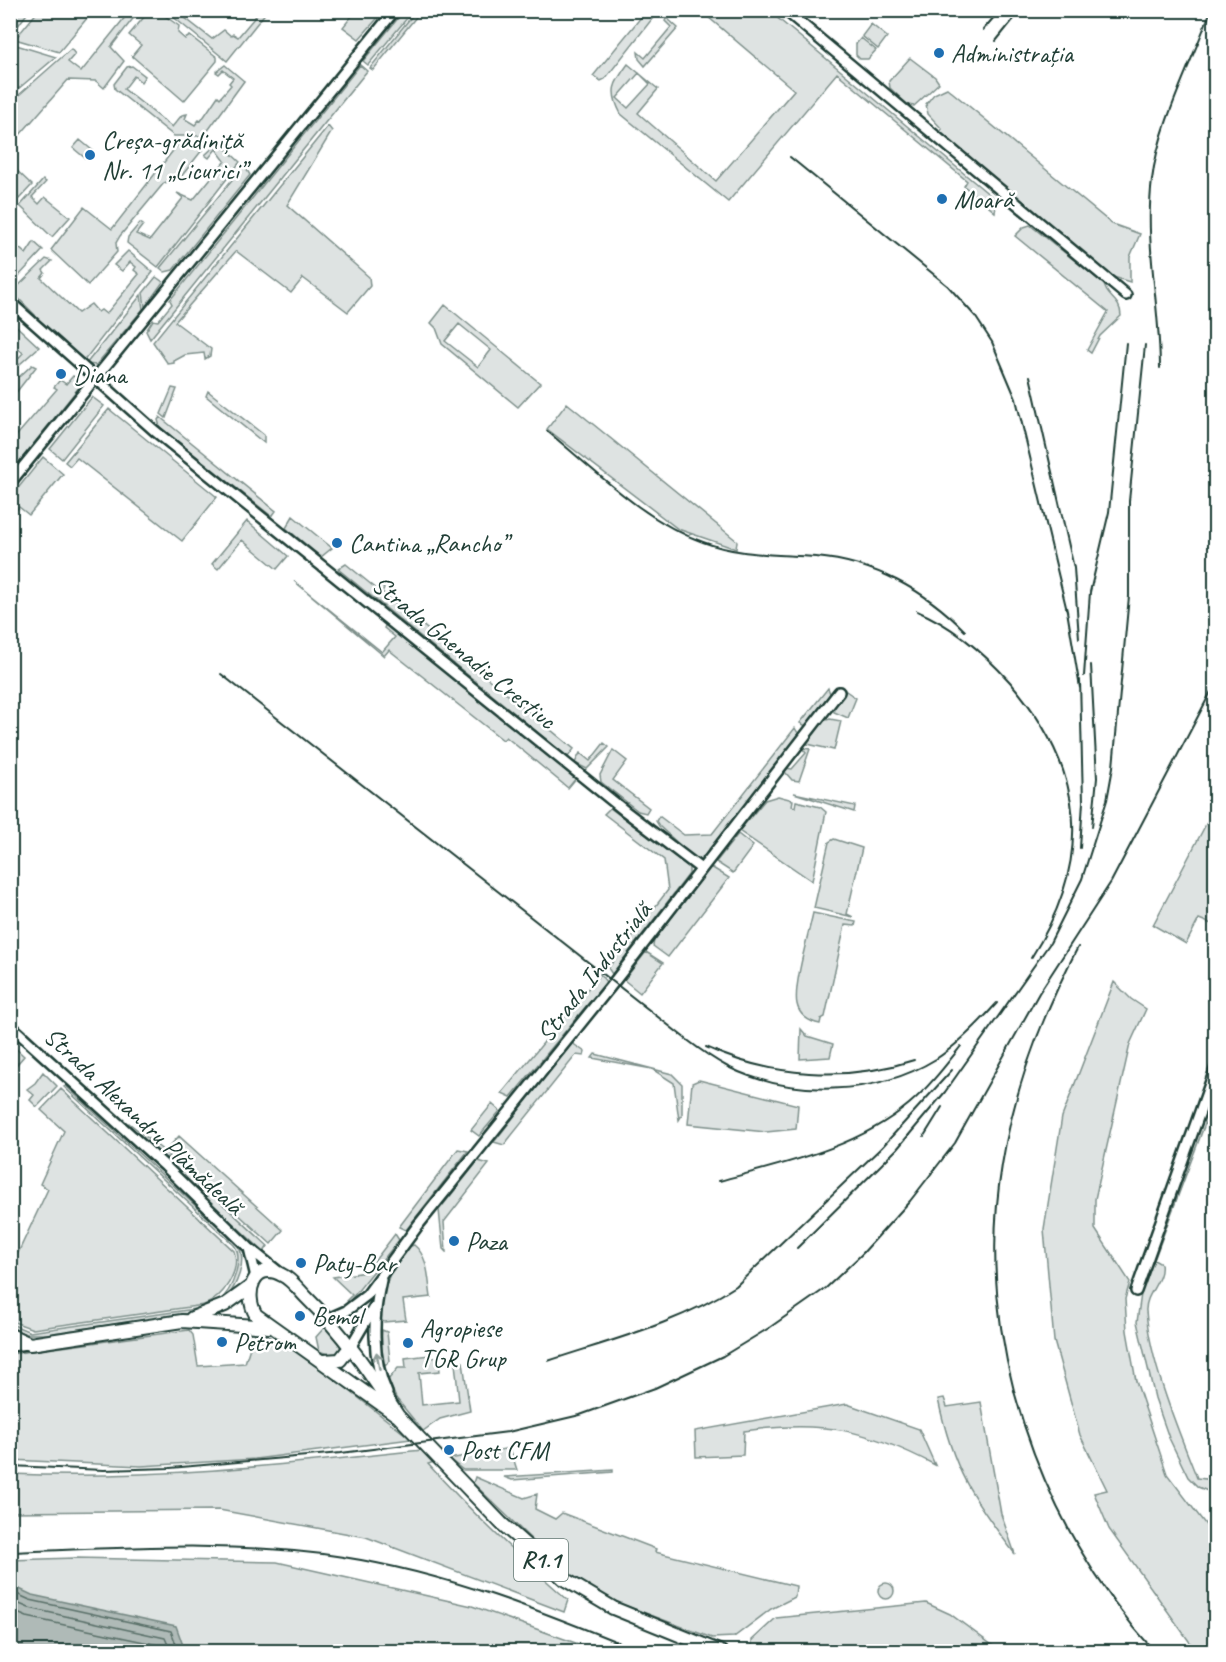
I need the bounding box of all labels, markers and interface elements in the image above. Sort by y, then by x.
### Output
place label: Administrația [951,37,1075,70]
marker: Administrația [932,46,946,60]
place label: Creșa-grădiniță Nr. 11 „Licurici” [102,124,252,187]
marker: Creșa-grădiniță Nr. 11 „Licurici” [83,148,97,162]
place label: Moară [954,183,1016,216]
marker: Moară [935,192,949,206]
place label: Diana [73,358,128,391]
marker: Diana [54,367,68,381]
place label: Cantina „Rancho” [349,527,513,560]
marker: Cantina „Rancho” [330,536,344,550]
street label: Strada Ghenadie Crestiuc [365,568,564,737]
street label: Strada Industrială [529,893,661,1049]
street label: Strada Alexandru Plămădeală [37,1020,253,1224]
place label: Paza [466,1225,509,1258]
marker: Paza [447,1234,461,1248]
place label: Paty-Bar [313,1247,398,1280]
marker: Paty-Bar [294,1256,308,1270]
place label: Bemol [312,1300,367,1333]
marker: Bemol [293,1309,307,1323]
place label: Agropiese TGR Grup [420,1312,508,1375]
place label: Petrom [234,1326,297,1359]
marker: Petrom [215,1335,229,1349]
marker: Agropiese TGR Grup [401,1336,415,1350]
one-way arrow [372,1352,383,1372]
place label: Post CFM [461,1434,551,1467]
marker: Post CFM [442,1443,456,1457]
road number: R1.1 [514,1539,568,1581]

